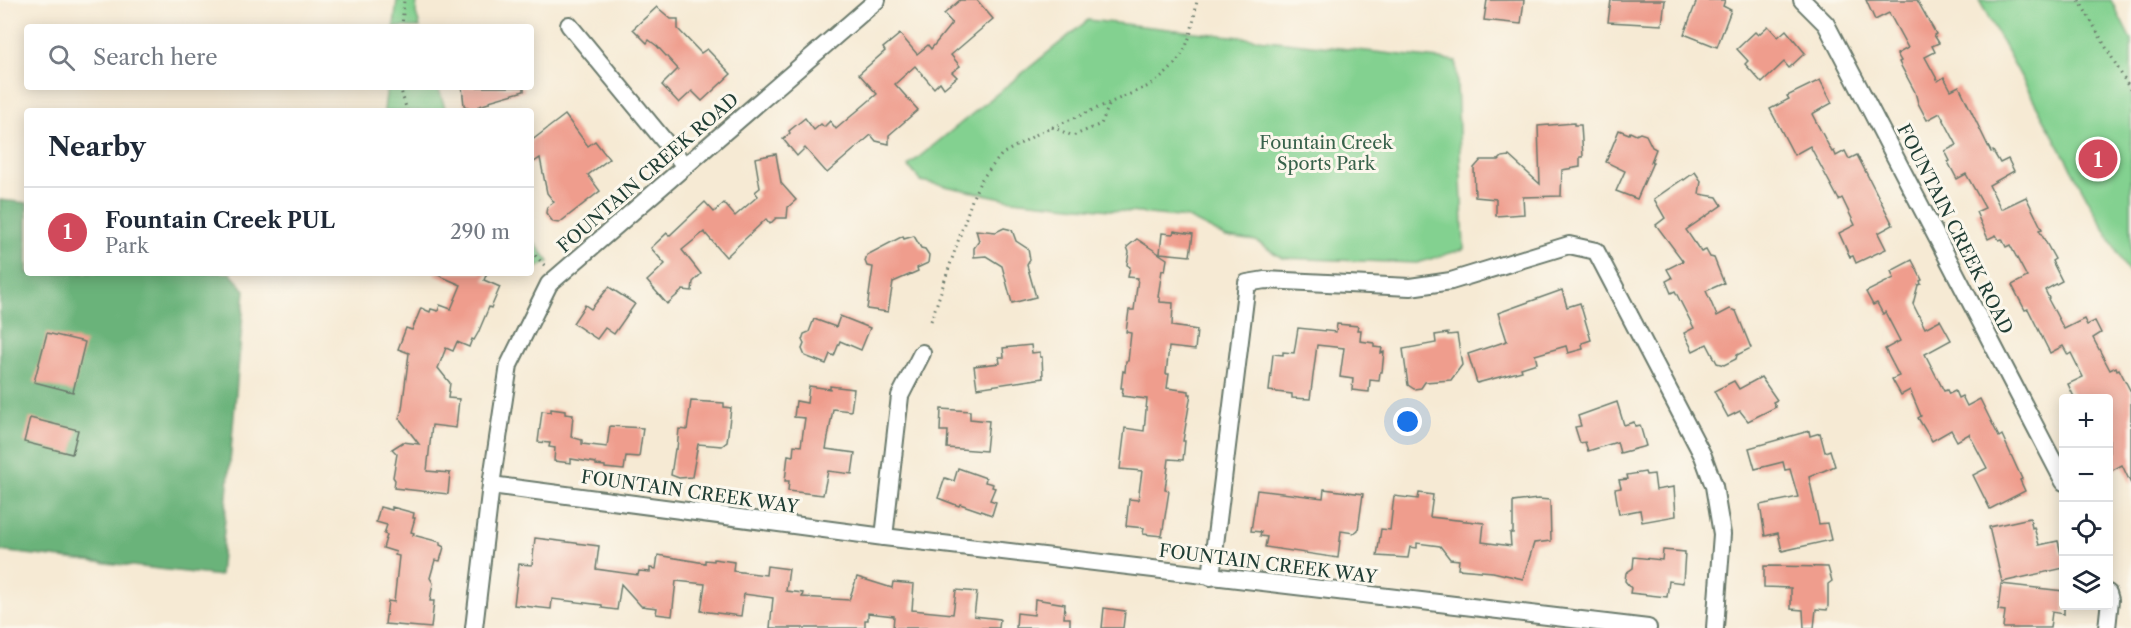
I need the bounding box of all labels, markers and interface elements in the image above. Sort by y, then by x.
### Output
search box [24,24,534,90]
icon: search [45,41,78,74]
text: Search here [93,44,218,71]
street label: FOUNTAIN CREEK ROAD [553,88,743,258]
street label: FOUNTAIN CREEK ROAD [1892,120,2018,338]
text: Nearby [48,131,146,163]
park label: Fountain Creek Sports Park [1259,132,1394,175]
pin: 1 [2078,136,2118,182]
text: Fountain Creek PUL [105,207,335,234]
text: 1 [63,220,72,244]
text: 290 m [450,220,510,244]
text: Park [105,234,148,258]
map controls [2059,394,2113,610]
button: + [2059,394,2113,448]
your location [1393,407,1422,436]
button: − [2059,448,2113,502]
street label: FOUNTAIN CREEK WAY [580,466,802,518]
button: locate [2059,502,2113,556]
street label: FOUNTAIN CREEK WAY [1158,540,1380,588]
button: layers [2059,556,2113,610]

